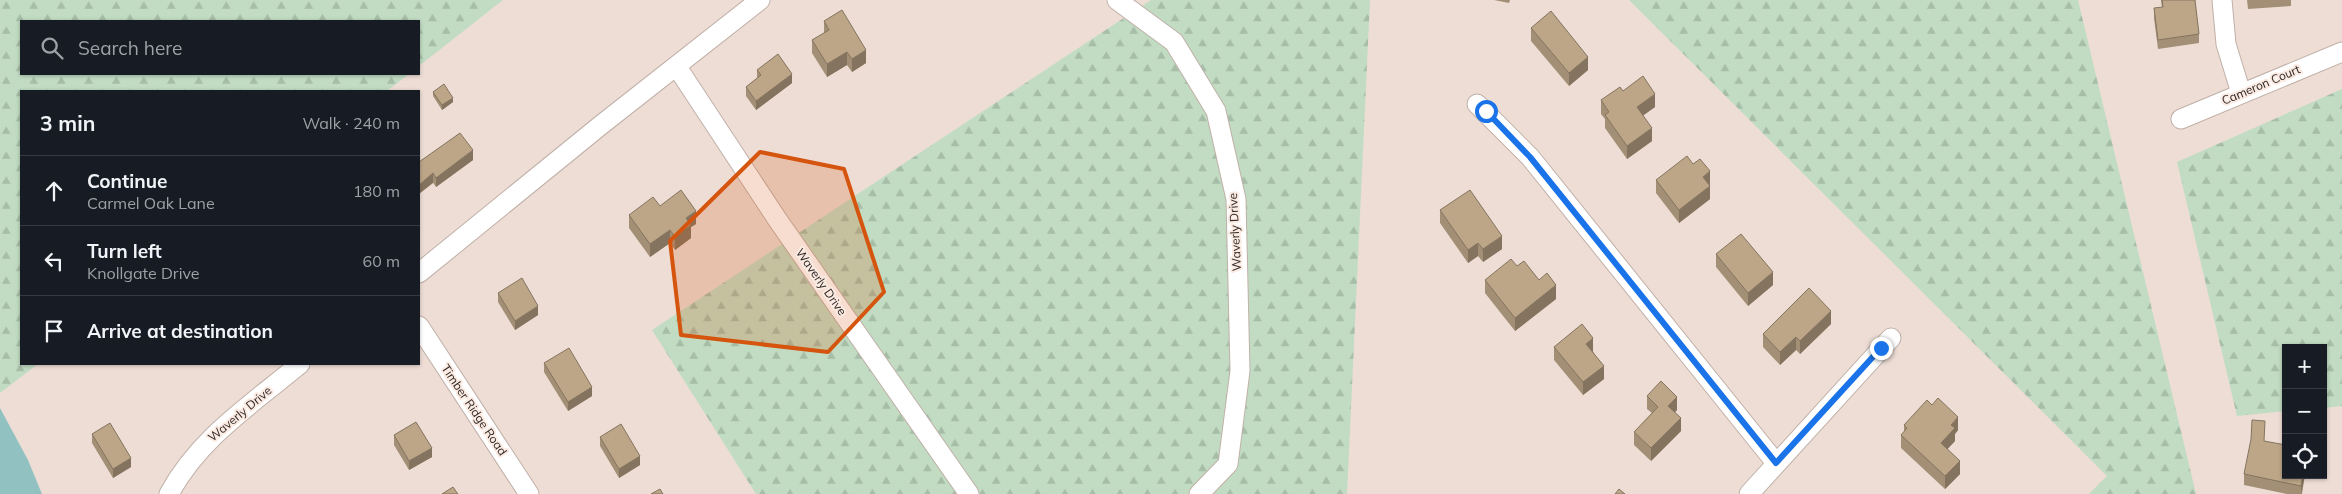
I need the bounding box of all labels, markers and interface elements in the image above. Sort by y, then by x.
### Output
search box [20,20,420,75]
icon: search [38,34,66,62]
text: Search here [78,36,182,60]
street label: Cameron Court [2219,61,2302,108]
route start [1475,100,1498,123]
text: 3 min [40,110,95,136]
text: Walk · 240 m [302,113,400,133]
text: Continue [87,169,167,193]
icon: ahead [40,177,68,205]
text: 180 m [353,181,400,201]
text: Carmel Oak Lane [87,193,215,213]
street label: Waverly Drive [1225,193,1244,272]
text: Turn left [87,239,162,263]
street label: Waverly Drive [793,245,850,318]
icon: left [40,247,68,275]
text: 60 m [363,251,400,271]
text: Knollgate Drive [87,263,200,283]
icon: arrive [40,317,68,345]
text: Arrive at destination [87,319,273,343]
route end [1870,337,1893,360]
map controls [2282,344,2327,479]
button: + [2282,344,2327,389]
street label: Timber Ridge Road [438,361,510,458]
street label: Waverly Drive [205,383,274,445]
button: − [2282,389,2327,434]
button: locate [2282,434,2327,479]

